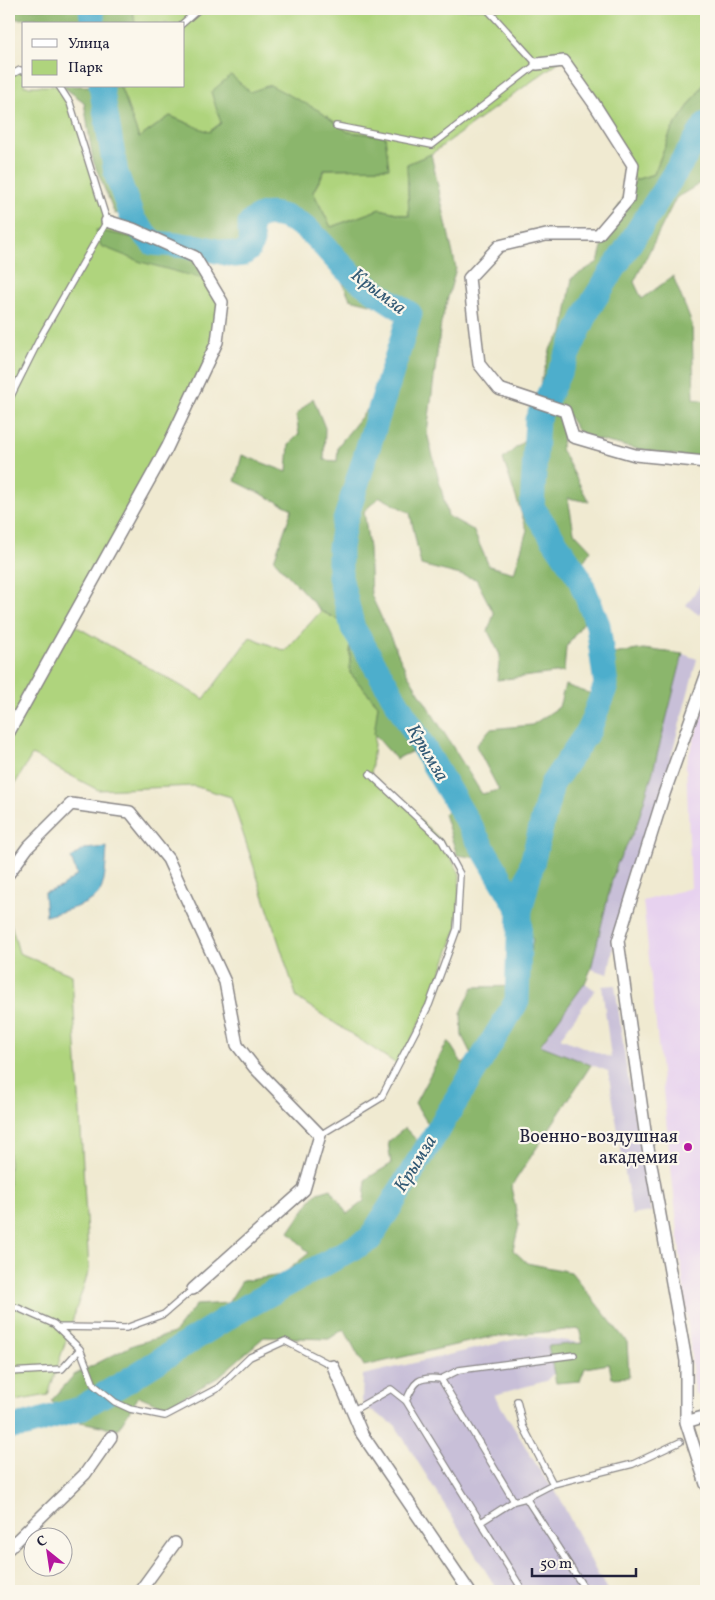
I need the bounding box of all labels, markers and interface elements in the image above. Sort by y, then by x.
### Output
legend [22,22,185,88]
text: Улица [68,34,110,55]
text: Парк [68,58,103,79]
water label: Крымза [345,263,411,321]
water label: Крымза [400,719,454,787]
place label: Военно-воздушная академия [519,1125,678,1171]
water label: Крымза [388,1130,444,1198]
marker: Военно-воздушная академия [682,1141,694,1153]
north arrow [22,1528,72,1578]
text: С [34,1532,51,1553]
scale bar [532,1545,636,1577]
text: 50 m [540,1554,572,1575]

